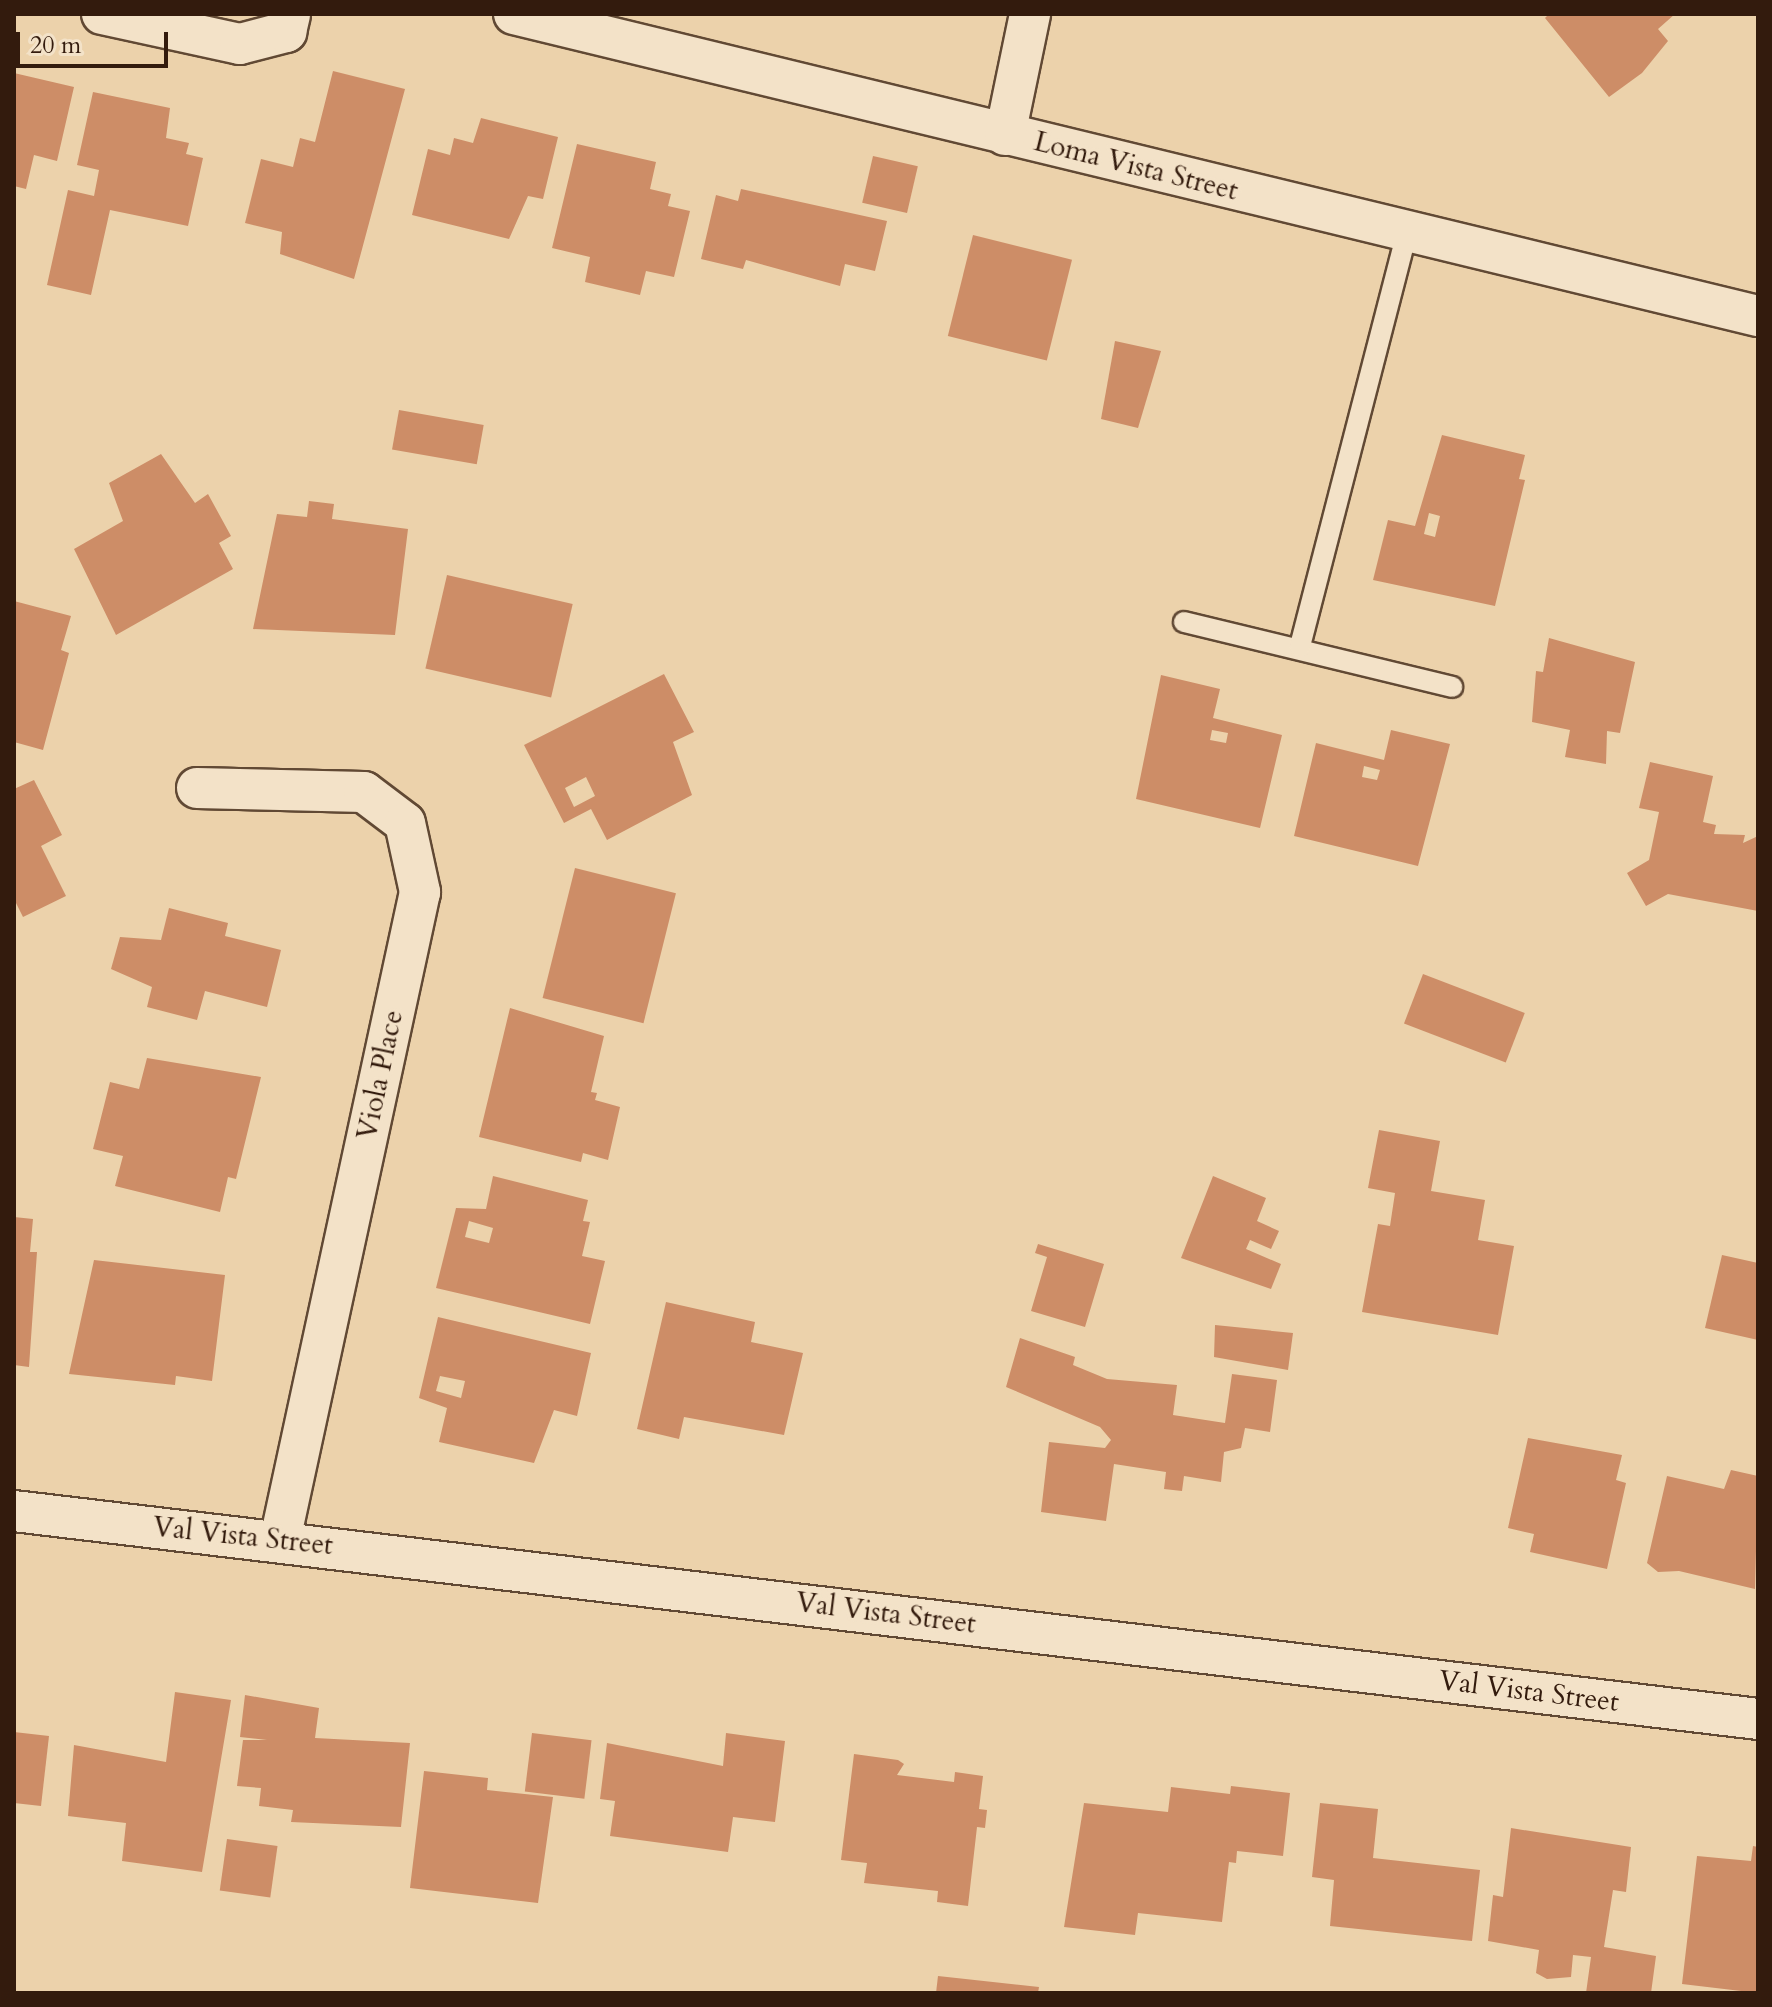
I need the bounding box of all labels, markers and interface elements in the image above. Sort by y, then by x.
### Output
scale bar [20,16,172,66]
text: 20 m [30,29,81,62]
street label: Loma Vista Street [1031,124,1241,208]
street label: Viola Place [350,1007,410,1143]
street label: Val Vista Street [151,1510,335,1562]
street label: Val Vista Street [794,1585,978,1641]
street label: Val Vista Street [1437,1663,1621,1719]

